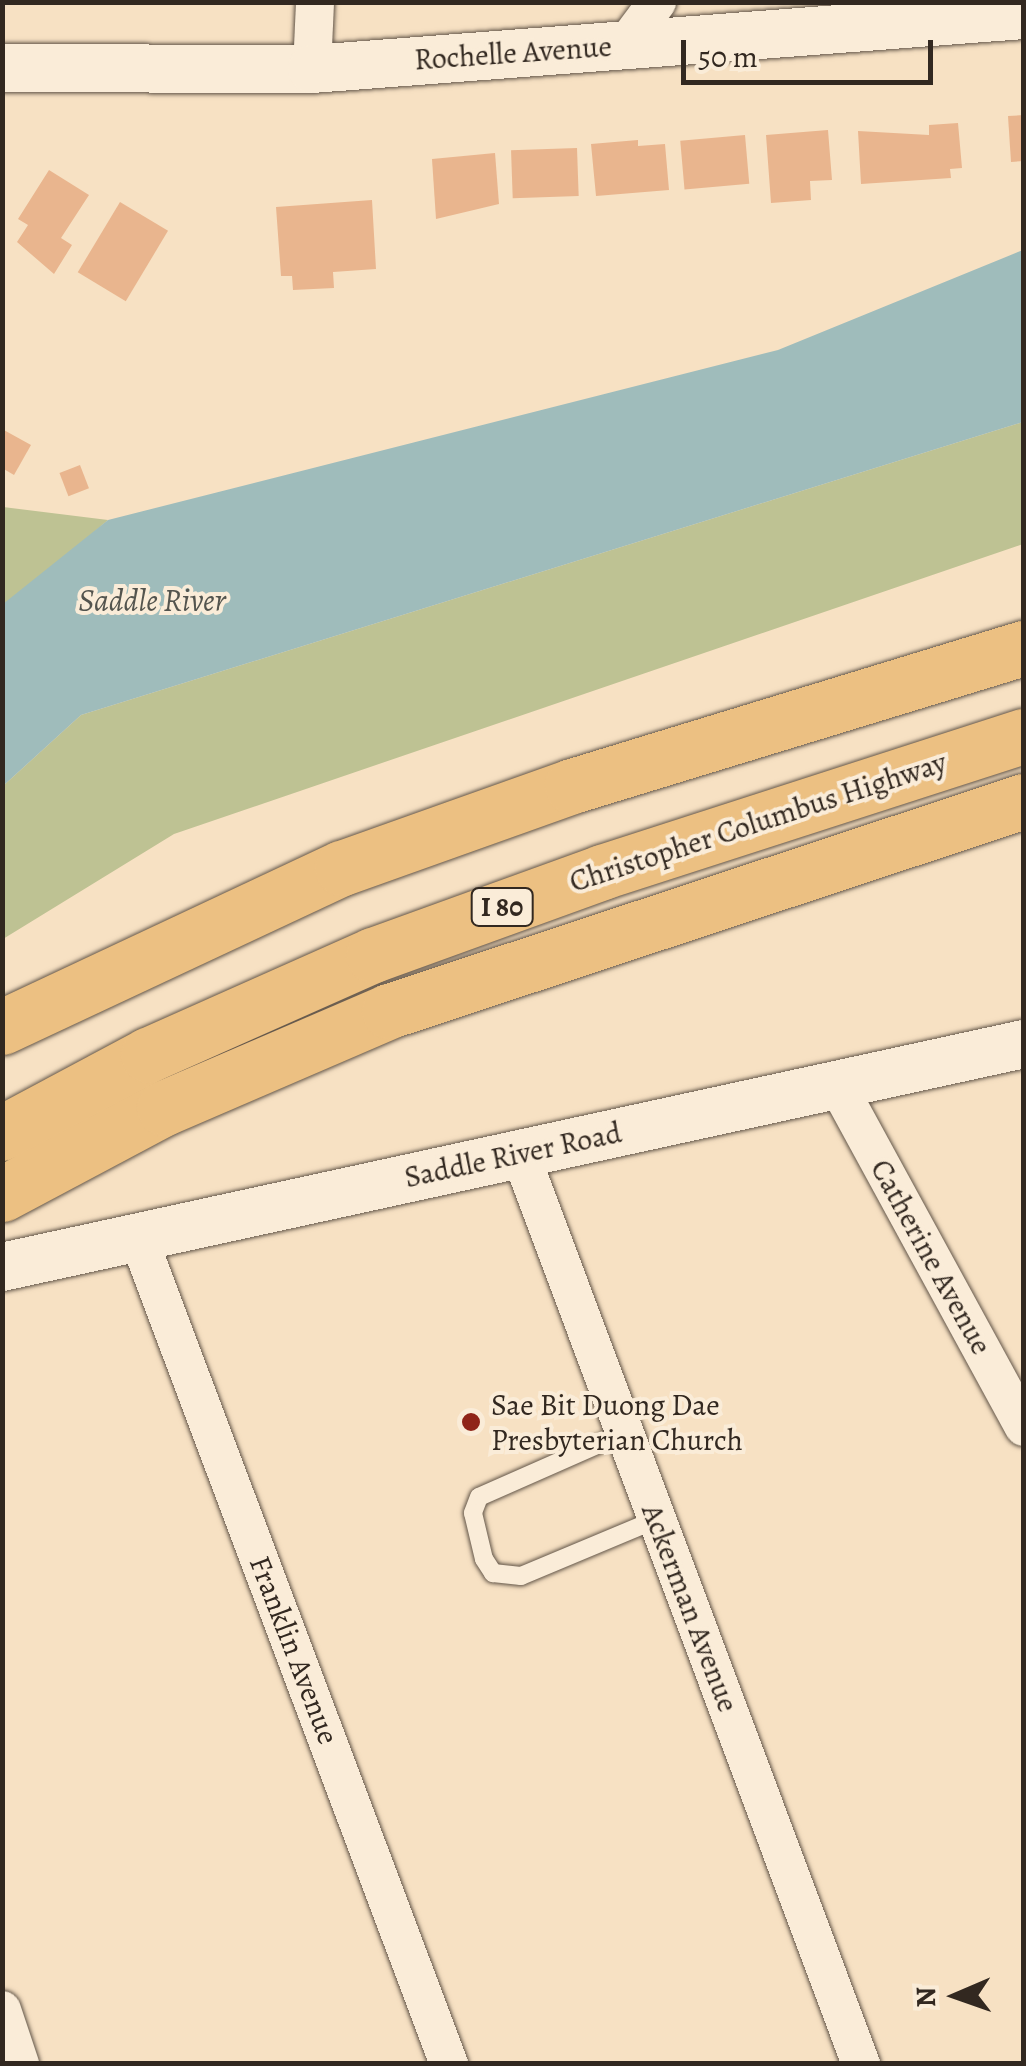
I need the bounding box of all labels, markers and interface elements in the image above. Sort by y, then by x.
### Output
scale bar [686,20,938,82]
street label: Rochelle Avenue [413,28,613,78]
text: 50 m [698,37,758,77]
water label: Saddle River [78,581,226,619]
street label: Christopher Columbus Highway [565,744,951,900]
road number: I 80 [470,884,534,930]
street label: Saddle River Road [401,1114,625,1196]
street label: Catherine Avenue [863,1153,999,1361]
place label: Sae Bit Duong Dae Presbyterian Church [491,1387,743,1458]
marker: Sae Bit Duong Dae Presbyterian Church [460,1411,482,1433]
street label: Ackerman Avenue [634,1499,746,1717]
street label: Franklin Avenue [242,1551,346,1749]
north arrow [906,1946,1006,2046]
text: N [907,1986,945,2008]

